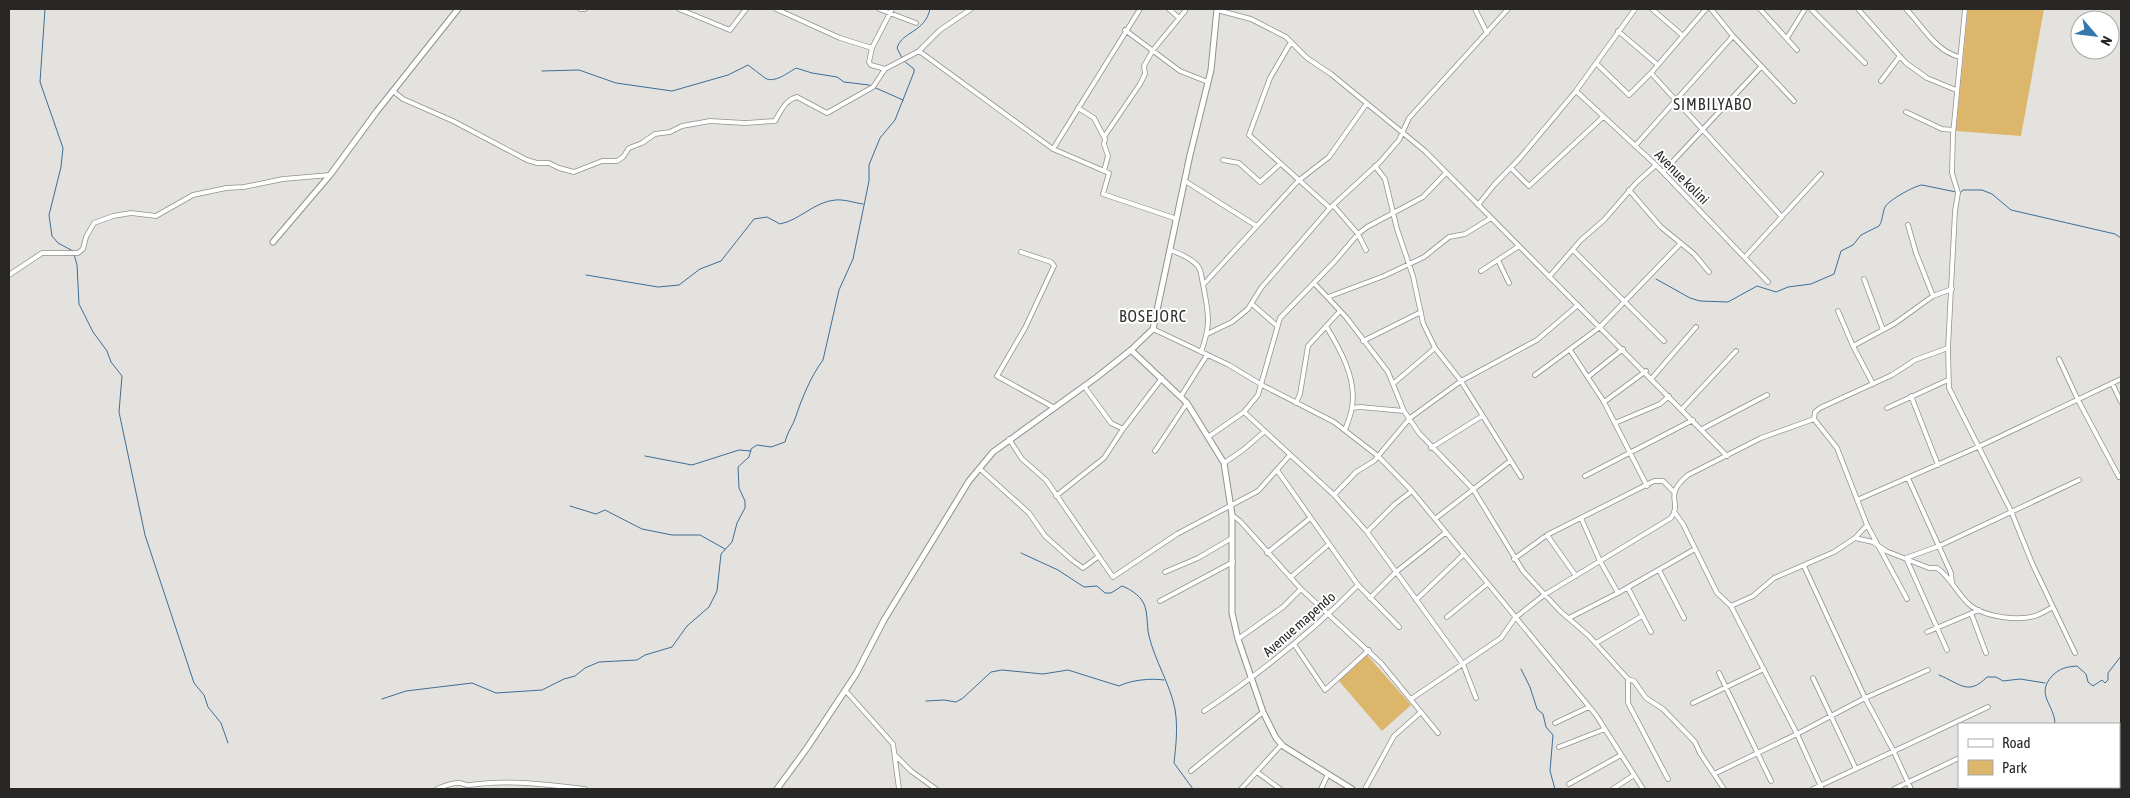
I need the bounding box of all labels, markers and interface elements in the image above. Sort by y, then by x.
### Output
north arrow [2070,10,2120,60]
text: N [2097,34,2115,49]
district label: SIMBILYABO [1673,95,1753,113]
street label: Avenue kolini [1652,147,1712,207]
district label: BOSEJORC [1119,307,1187,325]
street label: Avenue mapendo [1260,588,1338,660]
legend [1958,723,2120,788]
text: Road [2002,734,2031,751]
text: Park [2002,759,2027,776]

